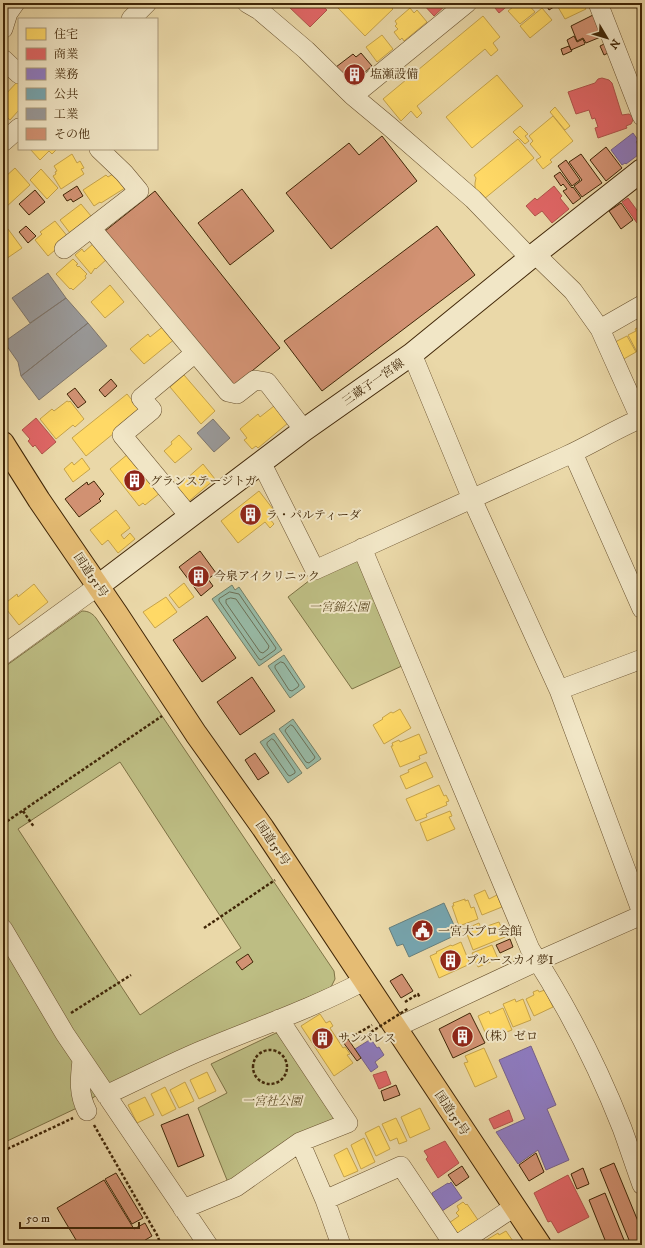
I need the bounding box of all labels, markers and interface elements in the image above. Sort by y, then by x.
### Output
legend [18,18,158,150]
north arrow [587,18,627,58]
text: 住宅 [54,27,78,42]
text: N [606,36,622,51]
text: 商業 [54,47,78,62]
building icon: 塩瀬設備 [341,61,367,87]
text: 業務 [54,67,78,82]
place label: 塩瀬設備 [370,67,418,82]
text: 公共 [54,87,78,102]
text: 工業 [54,107,78,122]
text: その他 [54,127,90,142]
street label: 三蔵子一宮線 [339,356,407,409]
building icon: グランステージトガ [122,468,148,494]
place label: グランステージトガ [150,474,257,489]
building icon: ラ・パルティーダ [237,502,263,528]
place label: ラ・パルティーダ [266,508,361,523]
street label: 国道151号 [70,550,111,600]
building icon: 今泉アイクリニック [186,563,212,589]
place label: 今泉アイクリニック [214,569,320,584]
park label: 一宮錦公園 [309,600,371,615]
street label: 国道151号 [252,818,293,868]
public building icon: 一宮大ブロ会館 [410,918,436,944]
place label: 一宮大ブロ会館 [438,924,522,939]
building icon: ブルースカイ夢I [437,947,463,973]
place label: ブルースカイ夢I [466,953,554,968]
building icon: （株）ゼロ [449,1023,475,1049]
building icon: サンパレス [309,1025,335,1051]
place label: （株）ゼロ [478,1029,538,1044]
place label: サンパレス [338,1031,396,1046]
street label: 国道151号 [431,1088,472,1138]
park label: 一宮社公園 [242,1094,304,1109]
scale bar [20,1204,139,1230]
text: 50 m [26,1211,50,1226]

